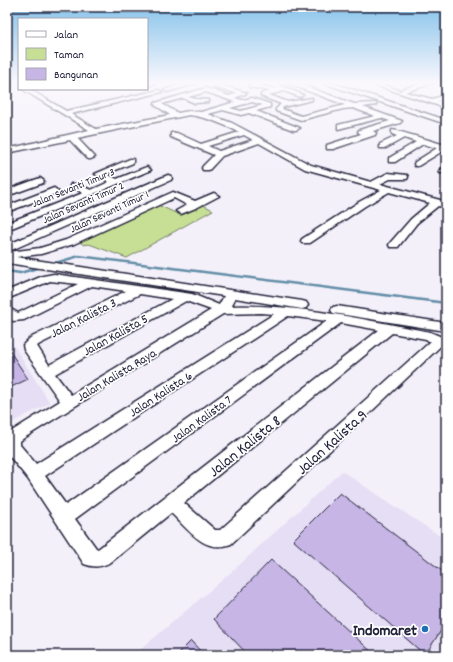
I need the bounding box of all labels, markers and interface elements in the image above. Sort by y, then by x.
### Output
legend [18,18,148,90]
text: Jalan [54,27,78,44]
text: Taman [54,47,84,64]
text: Bangunan [54,67,98,84]
street label: Jalan Sevanti Timur 3 [30,165,118,213]
street label: Jalan Sevanti Timur 2 [40,179,127,229]
street label: Jalan Sevanti Timur 1 [68,188,152,238]
street label: Jalan Kalista 3 [48,294,120,344]
street label: Jalan Kalista 5 [80,310,152,362]
street label: Jalan Kalista Raya [74,344,161,407]
street label: Jalan Kalista 6 [126,367,197,423]
street label: Jalan Kalista 7 [168,391,237,449]
street label: Jalan Kalista 9 [292,405,373,481]
street label: Jalan Kalista 8 [204,410,287,483]
place label: Indomaret [353,620,417,643]
marker: Indomaret [420,624,430,634]

